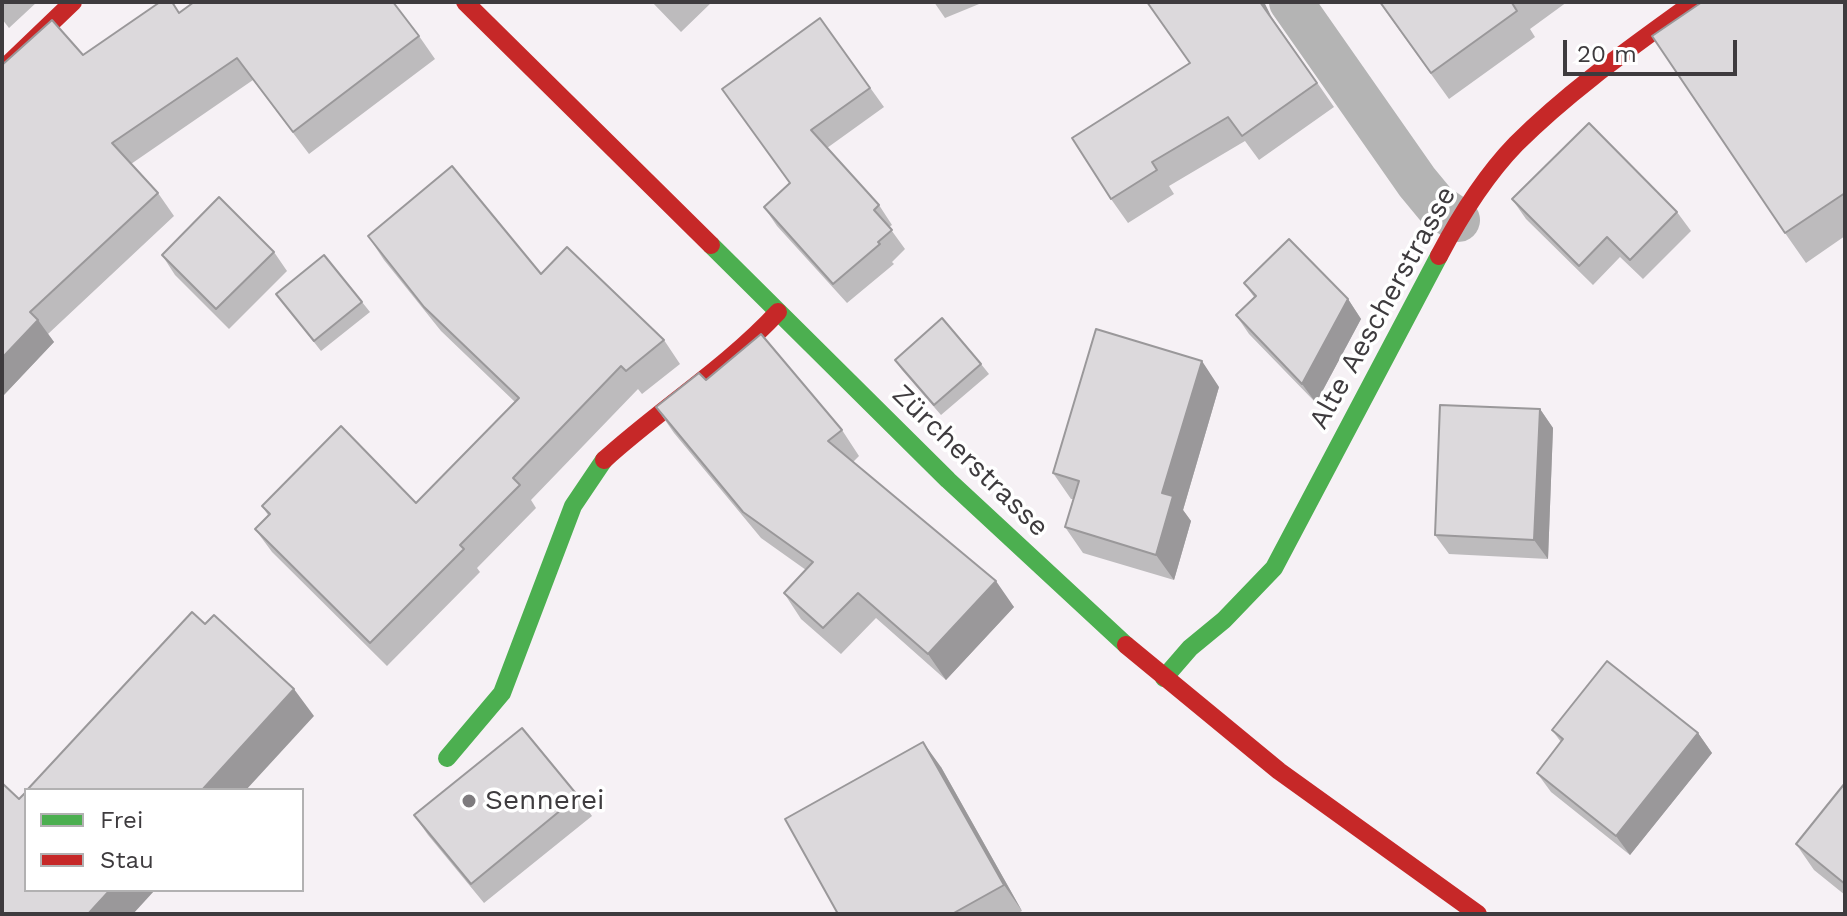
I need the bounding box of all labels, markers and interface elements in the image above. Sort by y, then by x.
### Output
scale bar [1567,24,1741,74]
text: 20 m [1577,40,1637,68]
street label: Alte Aescherstrasse [1302,181,1464,435]
street label: Zürcherstrasse [885,378,1055,544]
place label: Sennerei [485,784,605,818]
legend [24,788,304,892]
marker: Sennerei [460,792,478,810]
text: Frei [100,806,143,834]
text: Stau [100,846,154,874]

